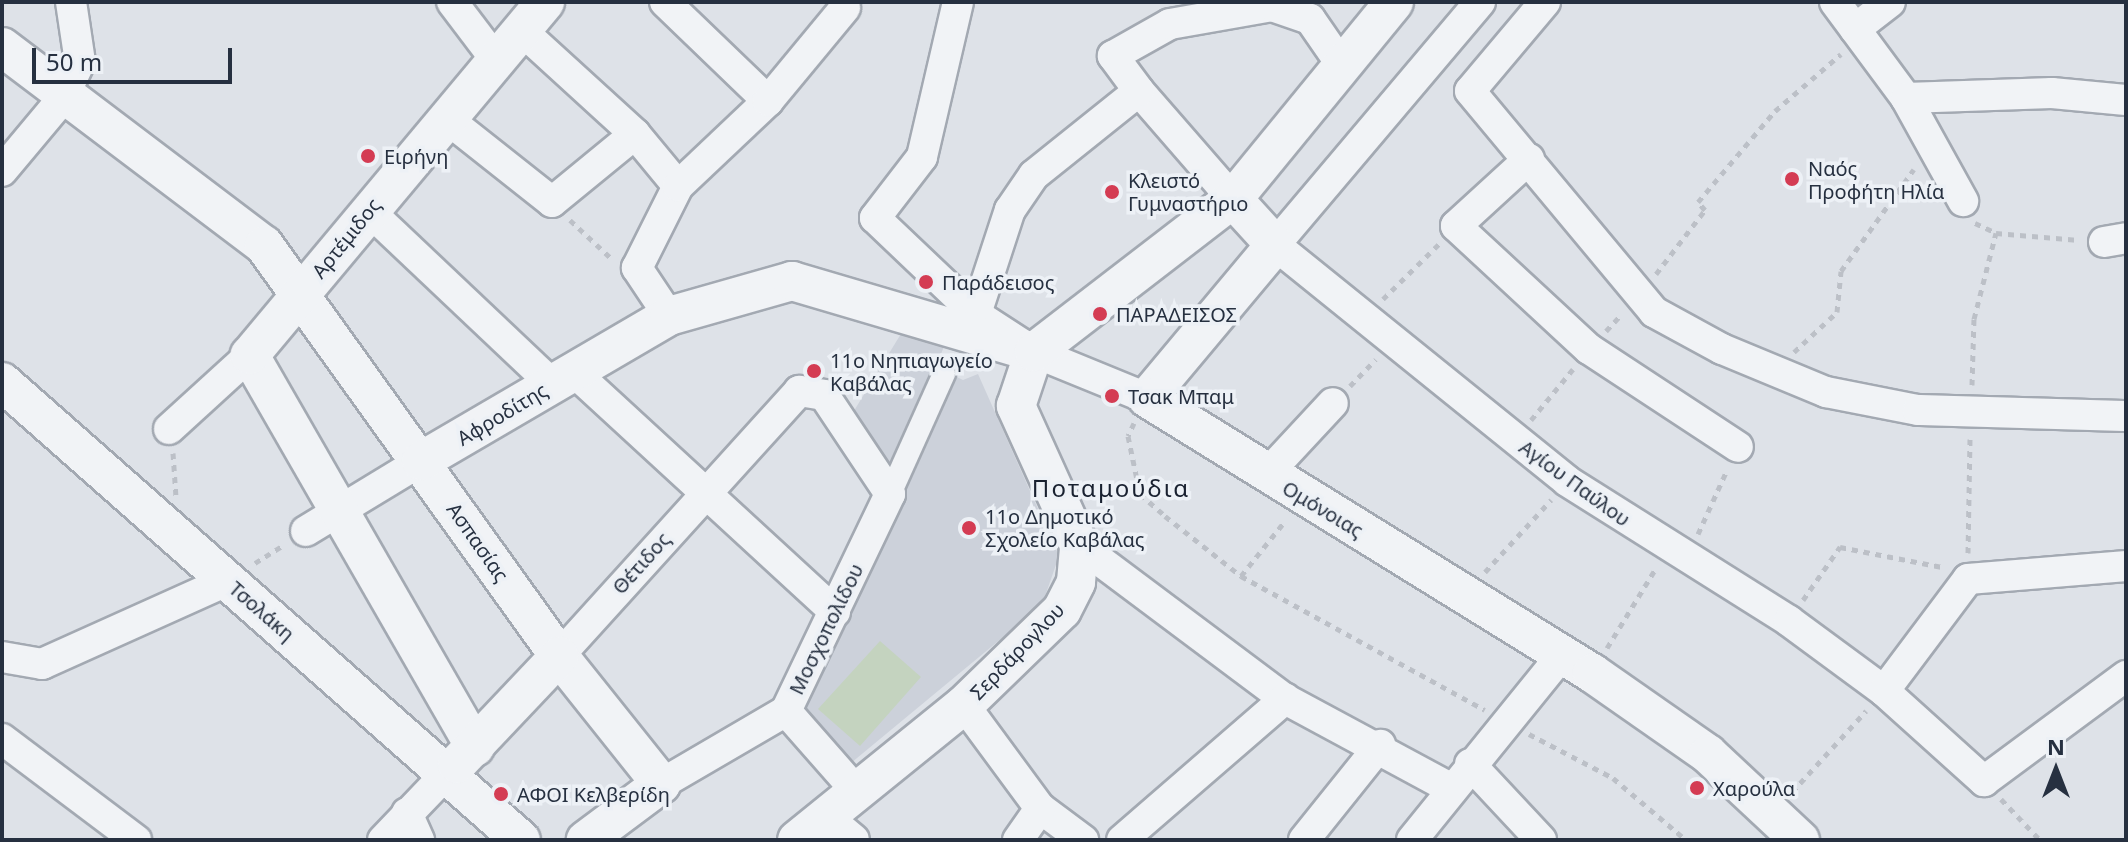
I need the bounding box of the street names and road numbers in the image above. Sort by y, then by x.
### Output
street label: Αρτέμιδος [307,193,385,283]
street label: Αφροδίτης [452,378,552,450]
street label: Αγίου Παύλου [1515,435,1635,531]
street label: Ομόνοιας [1278,476,1368,542]
street label: Ασπασίας [442,498,514,586]
street label: Θέτιδος [607,527,675,599]
street label: Μοσχοπολίδου [784,560,868,698]
street label: Τσολάκη [224,576,300,646]
street label: Σερδάρογλου [965,598,1069,704]

